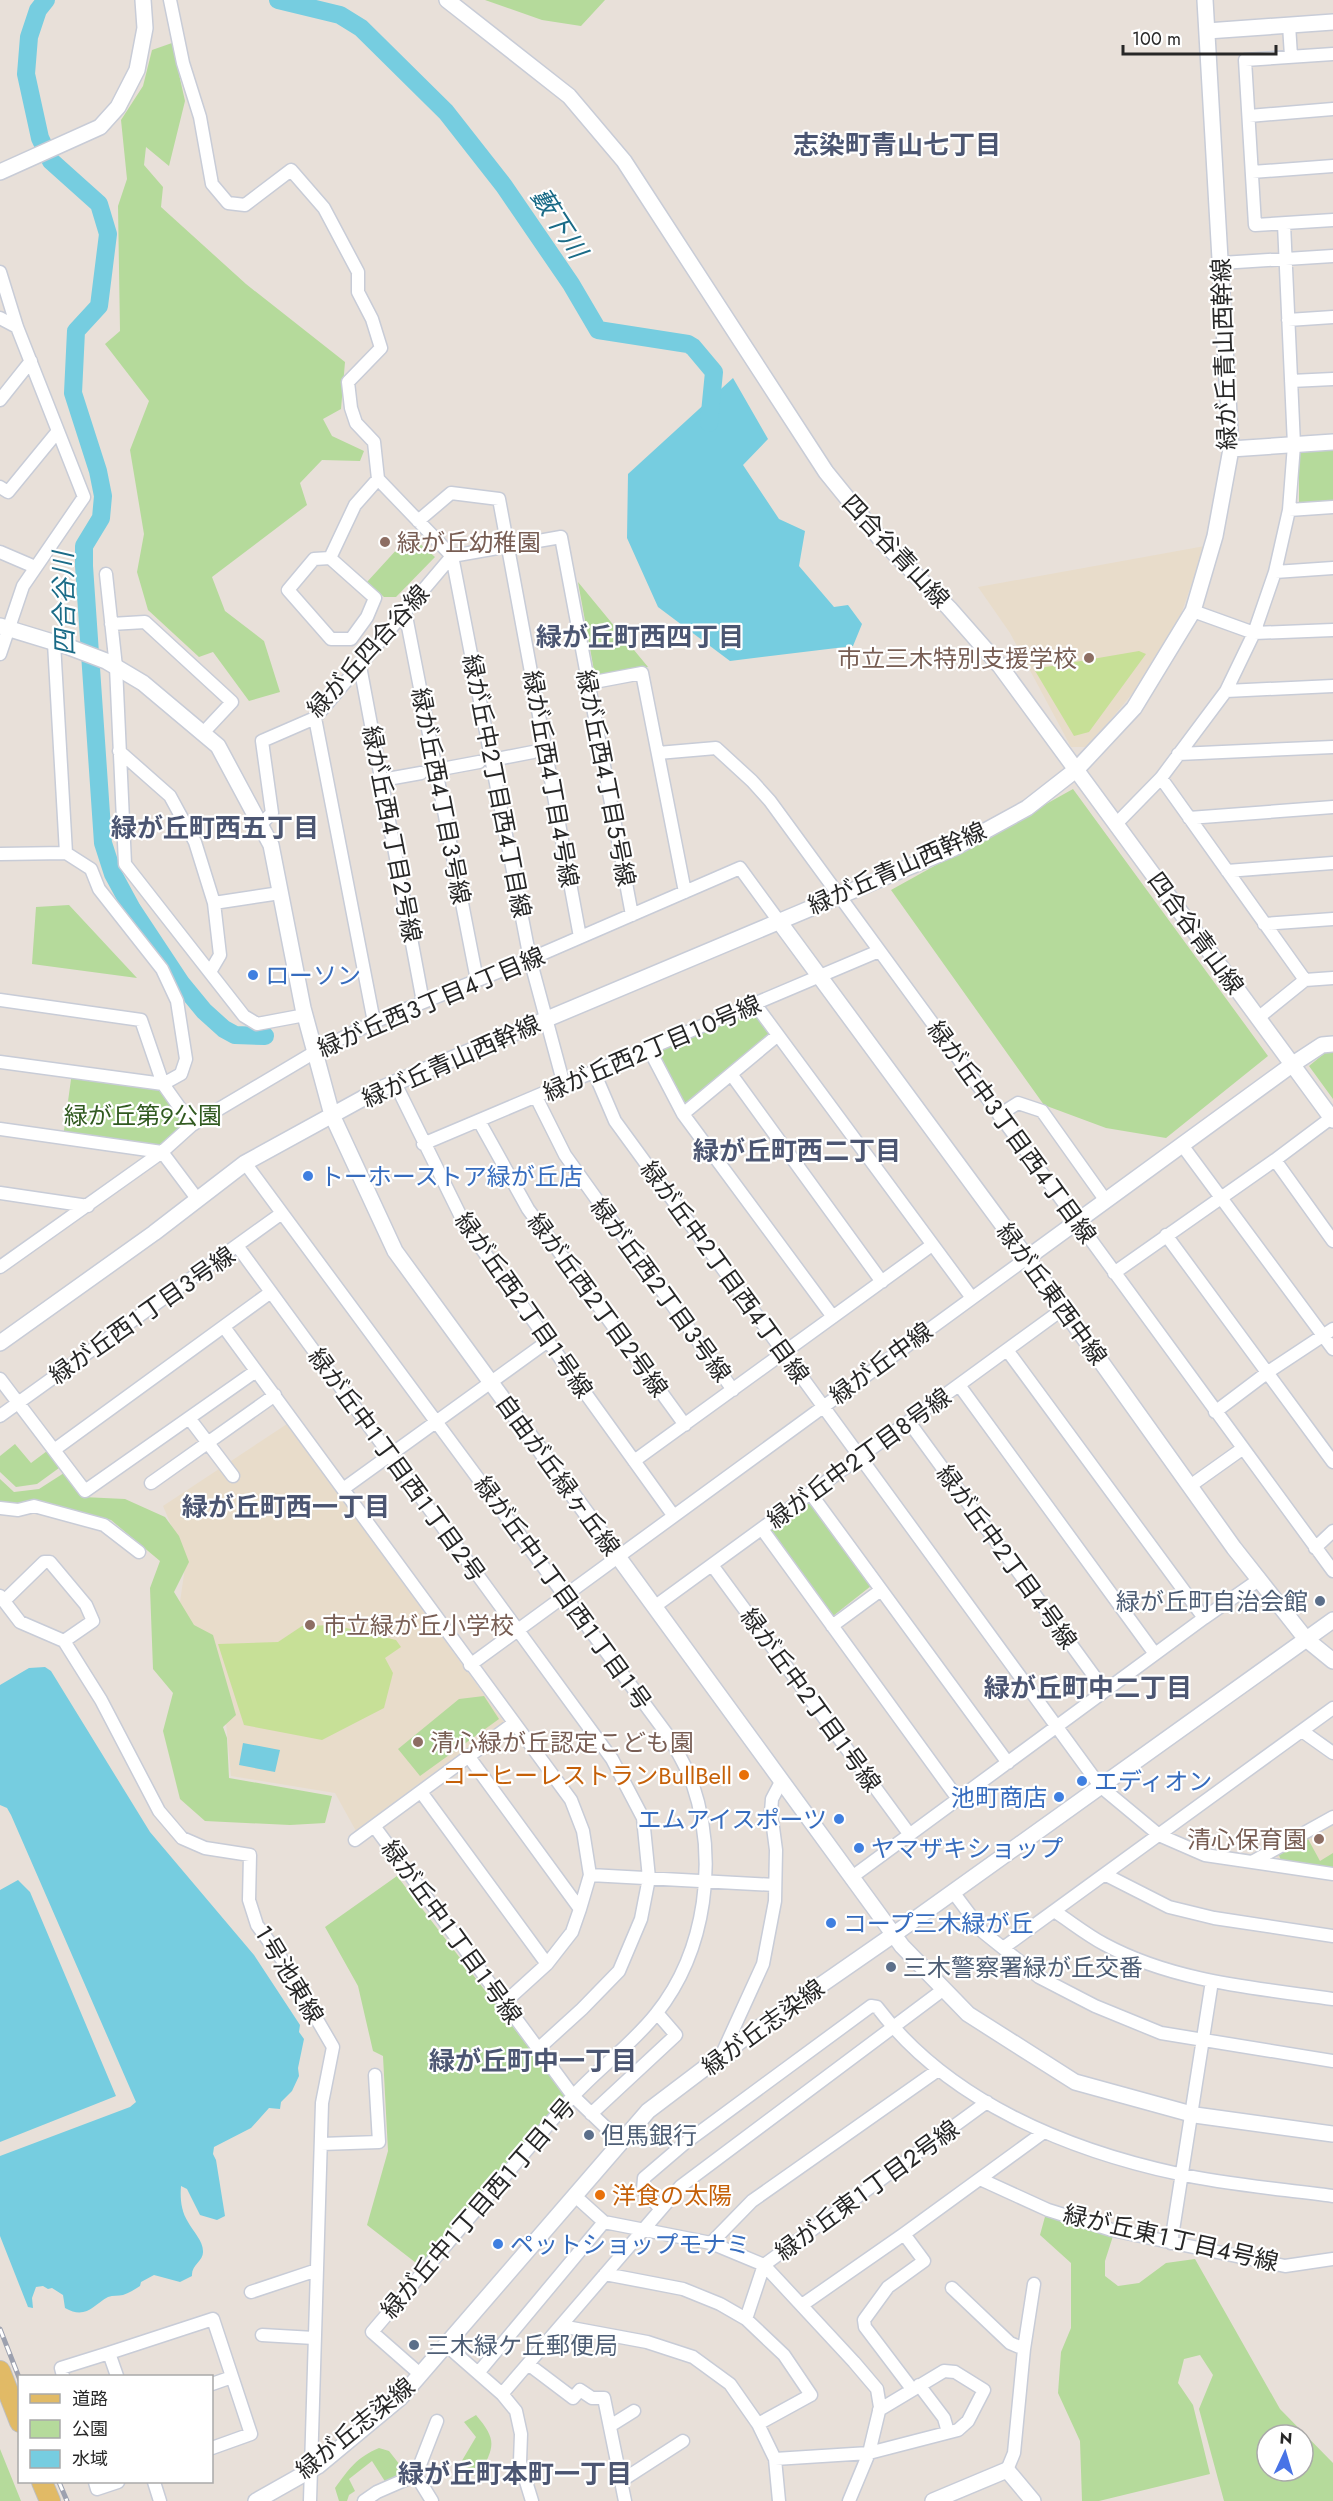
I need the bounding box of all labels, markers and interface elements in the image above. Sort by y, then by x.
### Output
scale bar [1123,18,1276,56]
text: 100 m [1132,26,1181,52]
district label: 志染町青山七丁目 [793,126,1001,164]
water label: 藪下川 [522,180,598,269]
street label: 緑が丘青山西幹線 [1203,257,1245,451]
street label: 四合谷青山線 [834,486,958,616]
place label: 緑が丘幼稚園 [397,525,541,560]
marker: 緑が丘幼稚園 [378,535,392,549]
water label: 四合谷川 [44,549,84,656]
street label: 緑が丘四合谷線 [299,577,437,725]
district label: 緑が丘町西四丁目 [536,618,744,656]
place label: 市立三木特別支援学校 [837,641,1077,676]
street label: 緑が丘中２丁目西４丁目線 [454,651,540,921]
marker: 市立三木特別支援学校 [1082,651,1096,665]
street label: 緑が丘西４丁目５号線 [568,667,644,889]
street label: 緑が丘西４丁目４号線 [515,668,587,890]
street label: 緑が丘西４丁目３号線 [403,685,479,907]
street label: 緑が丘西４丁目２号線 [354,723,430,945]
district label: 緑が丘町西五丁目 [111,809,319,847]
street label: 緑が丘青山西幹線 [802,813,992,923]
street label: 四合谷青山線 [1140,864,1252,1002]
street label: 緑が丘西３丁目４丁目線 [312,938,550,1066]
place label: ローソン [265,958,361,993]
marker: ローソン [246,968,260,982]
street label: 緑が丘西２丁目１０号線 [538,986,766,1110]
street label: 緑が丘青山西幹線 [356,1006,546,1116]
street label: 緑が丘中３丁目西４丁目線 [919,1013,1105,1251]
park label: 緑が丘第9公園 [64,1098,222,1133]
district label: 緑が丘町西二丁目 [693,1132,901,1170]
street label: 緑が丘中２丁目西４丁目線 [632,1153,818,1391]
place label: トーホーストア緑が丘店 [320,1159,583,1194]
marker: トーホーストア緑が丘店 [301,1169,315,1183]
street label: 緑が丘西２丁目３号線 [582,1191,740,1389]
street label: 緑が丘西２丁目１号線 [447,1205,601,1405]
street label: 緑が丘西２丁目２号線 [519,1206,677,1404]
street label: 緑が丘東西中線 [988,1216,1116,1372]
street label: 緑が丘西１丁目３号線 [42,1238,242,1392]
street label: 緑が丘中線 [822,1314,940,1412]
street label: 緑が丘中１丁目西１丁目２号 [300,1341,494,1589]
street label: 緑が丘中２丁目８号線 [760,1379,958,1537]
street label: 自由が丘緑ヶ丘線 [487,1387,629,1563]
street label: 緑が丘中２丁目４号線 [928,1458,1086,1656]
street label: 緑が丘中１丁目西１丁目１号 [466,1469,660,1717]
district label: 緑が丘町西一丁目 [182,1488,390,1526]
place label: 緑が丘町自治会館 [1116,1584,1308,1619]
marker: 緑が丘町自治会館 [1313,1594,1327,1608]
street label: 緑が丘中２丁目１号線 [732,1601,890,1799]
place label: 市立緑が丘小学校 [322,1608,514,1643]
marker: 市立緑が丘小学校 [303,1618,317,1632]
district label: 緑が丘町中二丁目 [984,1669,1192,1707]
place label: 清心緑が丘認定こども園 [430,1725,694,1760]
marker: 清心緑が丘認定こども園 [411,1735,425,1749]
place label: コーヒーレストランBullBell [442,1758,732,1793]
place label: エディオン [1094,1764,1212,1799]
marker: コーヒーレストランBullBell [737,1768,751,1782]
marker: エディオン [1075,1774,1089,1788]
place label: 池町商店 [951,1780,1047,1815]
marker: 池町商店 [1052,1790,1066,1804]
place label: エムアイスポーツ [637,1802,827,1837]
marker: エムアイスポーツ [832,1812,846,1826]
place label: 清心保育園 [1187,1822,1307,1857]
place label: ヤマザキショップ [871,1831,1063,1866]
marker: 清心保育園 [1312,1832,1326,1846]
street label: 緑が丘中１丁目１号線 [373,1833,531,2031]
marker: ヤマザキショップ [852,1841,866,1855]
place label: コープ三木緑が丘 [843,1906,1034,1941]
marker: コープ三木緑が丘 [824,1916,838,1930]
street label: １号池東線 [246,1918,332,2030]
place label: 三木警察署緑が丘交番 [903,1950,1143,1985]
marker: 三木警察署緑が丘交番 [884,1960,898,1974]
street label: 緑が丘志染線 [694,1971,832,2083]
district label: 緑が丘町中一丁目 [429,2042,637,2080]
street label: 緑が丘中１丁目西１丁目１号 [372,2090,584,2326]
street label: 緑が丘東１丁目２号線 [768,2111,966,2269]
place label: 但馬銀行 [601,2118,697,2153]
marker: 但馬銀行 [582,2128,596,2142]
place label: 洋食の太陽 [612,2178,732,2213]
marker: 洋食の太陽 [593,2188,607,2202]
street label: 緑が丘東１丁目４号線 [1060,2196,1282,2280]
place label: ペットショップモナミ [510,2227,750,2262]
marker: ペットショップモナミ [491,2237,505,2251]
place label: 三木緑ケ丘郵便局 [426,2328,618,2363]
marker: 三木緑ケ丘郵便局 [407,2338,421,2352]
street label: 緑が丘志染線 [288,2369,422,2487]
legend [18,2375,213,2483]
text: 道路 [72,2386,108,2412]
text: 公園 [72,2416,108,2442]
north arrow [1255,2423,1315,2483]
text: N [1279,2427,1293,2450]
text: 水域 [72,2446,108,2472]
district label: 緑が丘町本町一丁目 [398,2455,632,2493]

